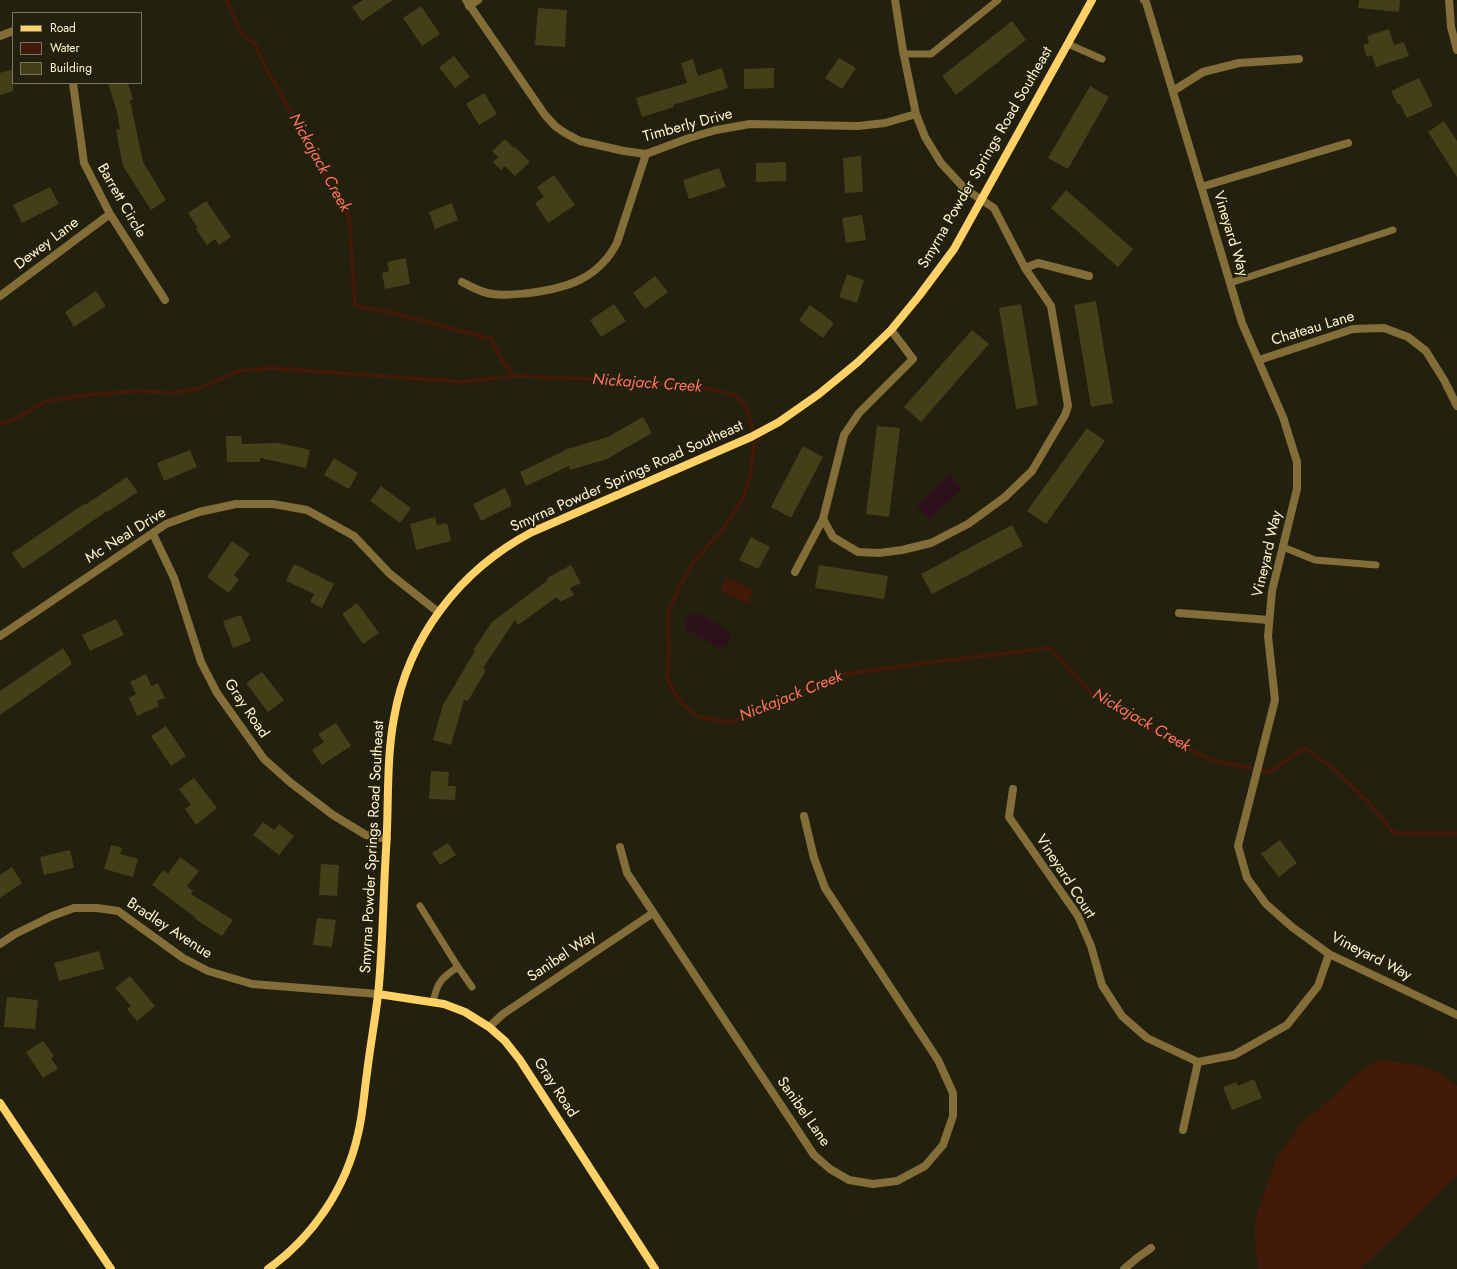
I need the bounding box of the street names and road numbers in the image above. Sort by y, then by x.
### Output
street label: Smyrna Powder Springs Road Southeast [915,44,1057,272]
street label: Timberly Drive [641,105,735,147]
street label: Barrett Circle [93,161,149,241]
street label: Vineyard Way [1208,189,1252,279]
street label: Dewey Lane [11,214,83,274]
street label: Chateau Lane [1269,308,1357,350]
street label: Smyrna Powder Springs Road Southeast [508,417,746,537]
street label: Mc Neal Drive [82,504,170,568]
street label: Vineyard Way [1249,509,1287,599]
street label: Gray Road [220,676,272,742]
street label: Smyrna Powder Springs Road Southeast [357,720,389,974]
street label: Vineyard Court [1031,832,1099,922]
street label: Bradley Avenue [123,895,215,963]
street label: Sanibel Way [524,928,600,986]
street label: Vineyard Way [1328,929,1414,985]
street label: Gray Road [529,1055,581,1121]
street label: Sanibel Lane [772,1074,834,1150]

